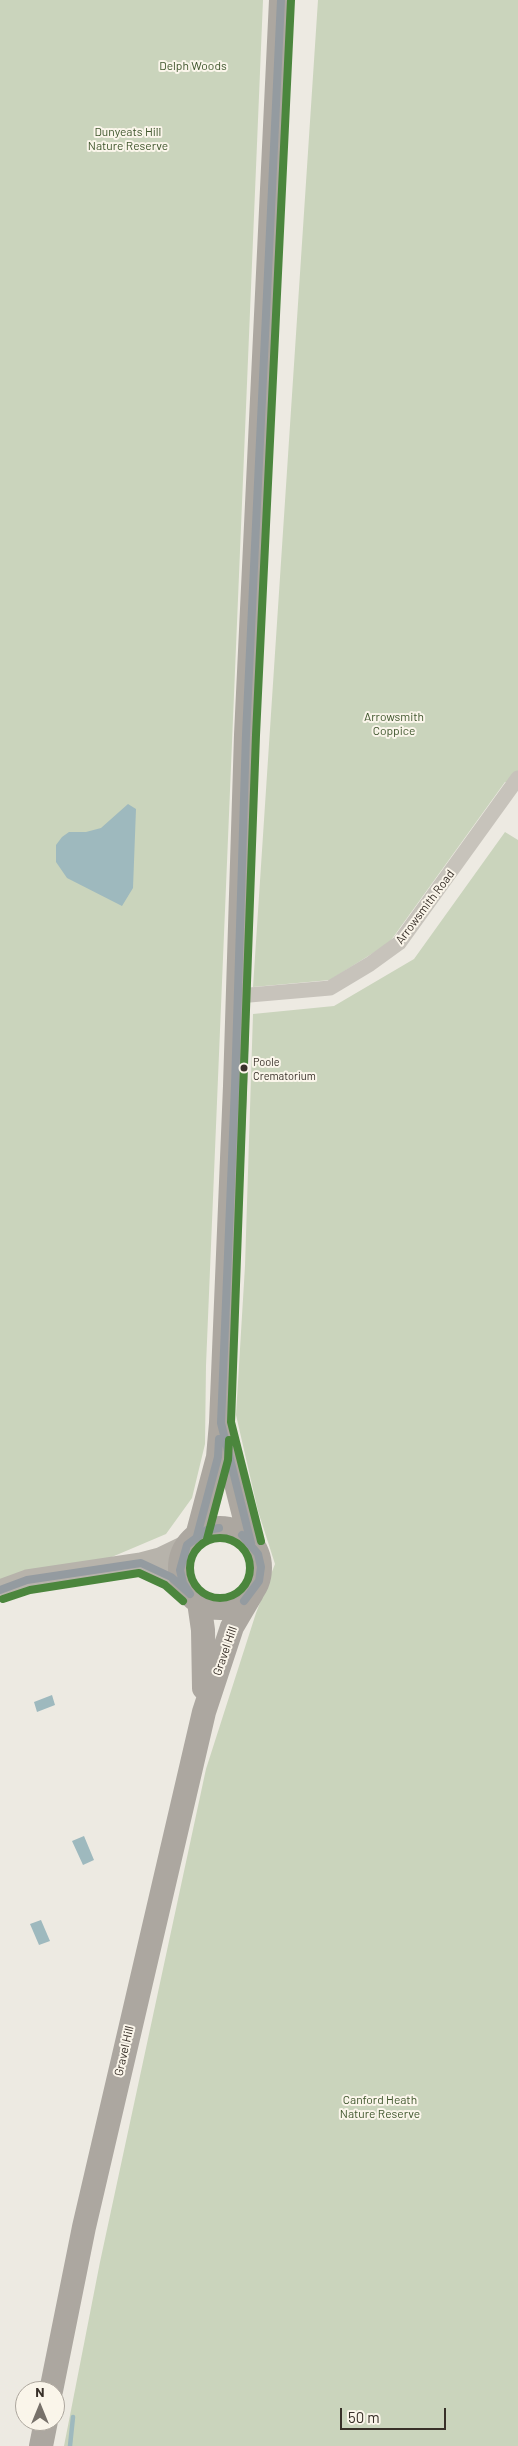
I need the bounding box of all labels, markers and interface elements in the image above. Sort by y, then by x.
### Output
park label: Delph Woods [159,59,227,73]
park label: Dunyeats Hill Nature Reserve [88,125,168,153]
park label: Arrowsmith Coppice [364,710,424,738]
street label: Arrowsmith Road [392,867,458,947]
place label: Poole Crematorium [253,1055,316,1081]
marker: Poole Crematorium [239,1063,249,1073]
street label: Gravel Hill [210,1624,240,1678]
street label: Gravel Hill [111,2024,137,2078]
park label: Canford Heath Nature Reserve [340,2093,420,2121]
north arrow [15,2381,65,2431]
text: N [35,2383,45,2400]
scale bar [343,2398,449,2430]
text: 50 m [348,2408,380,2426]

